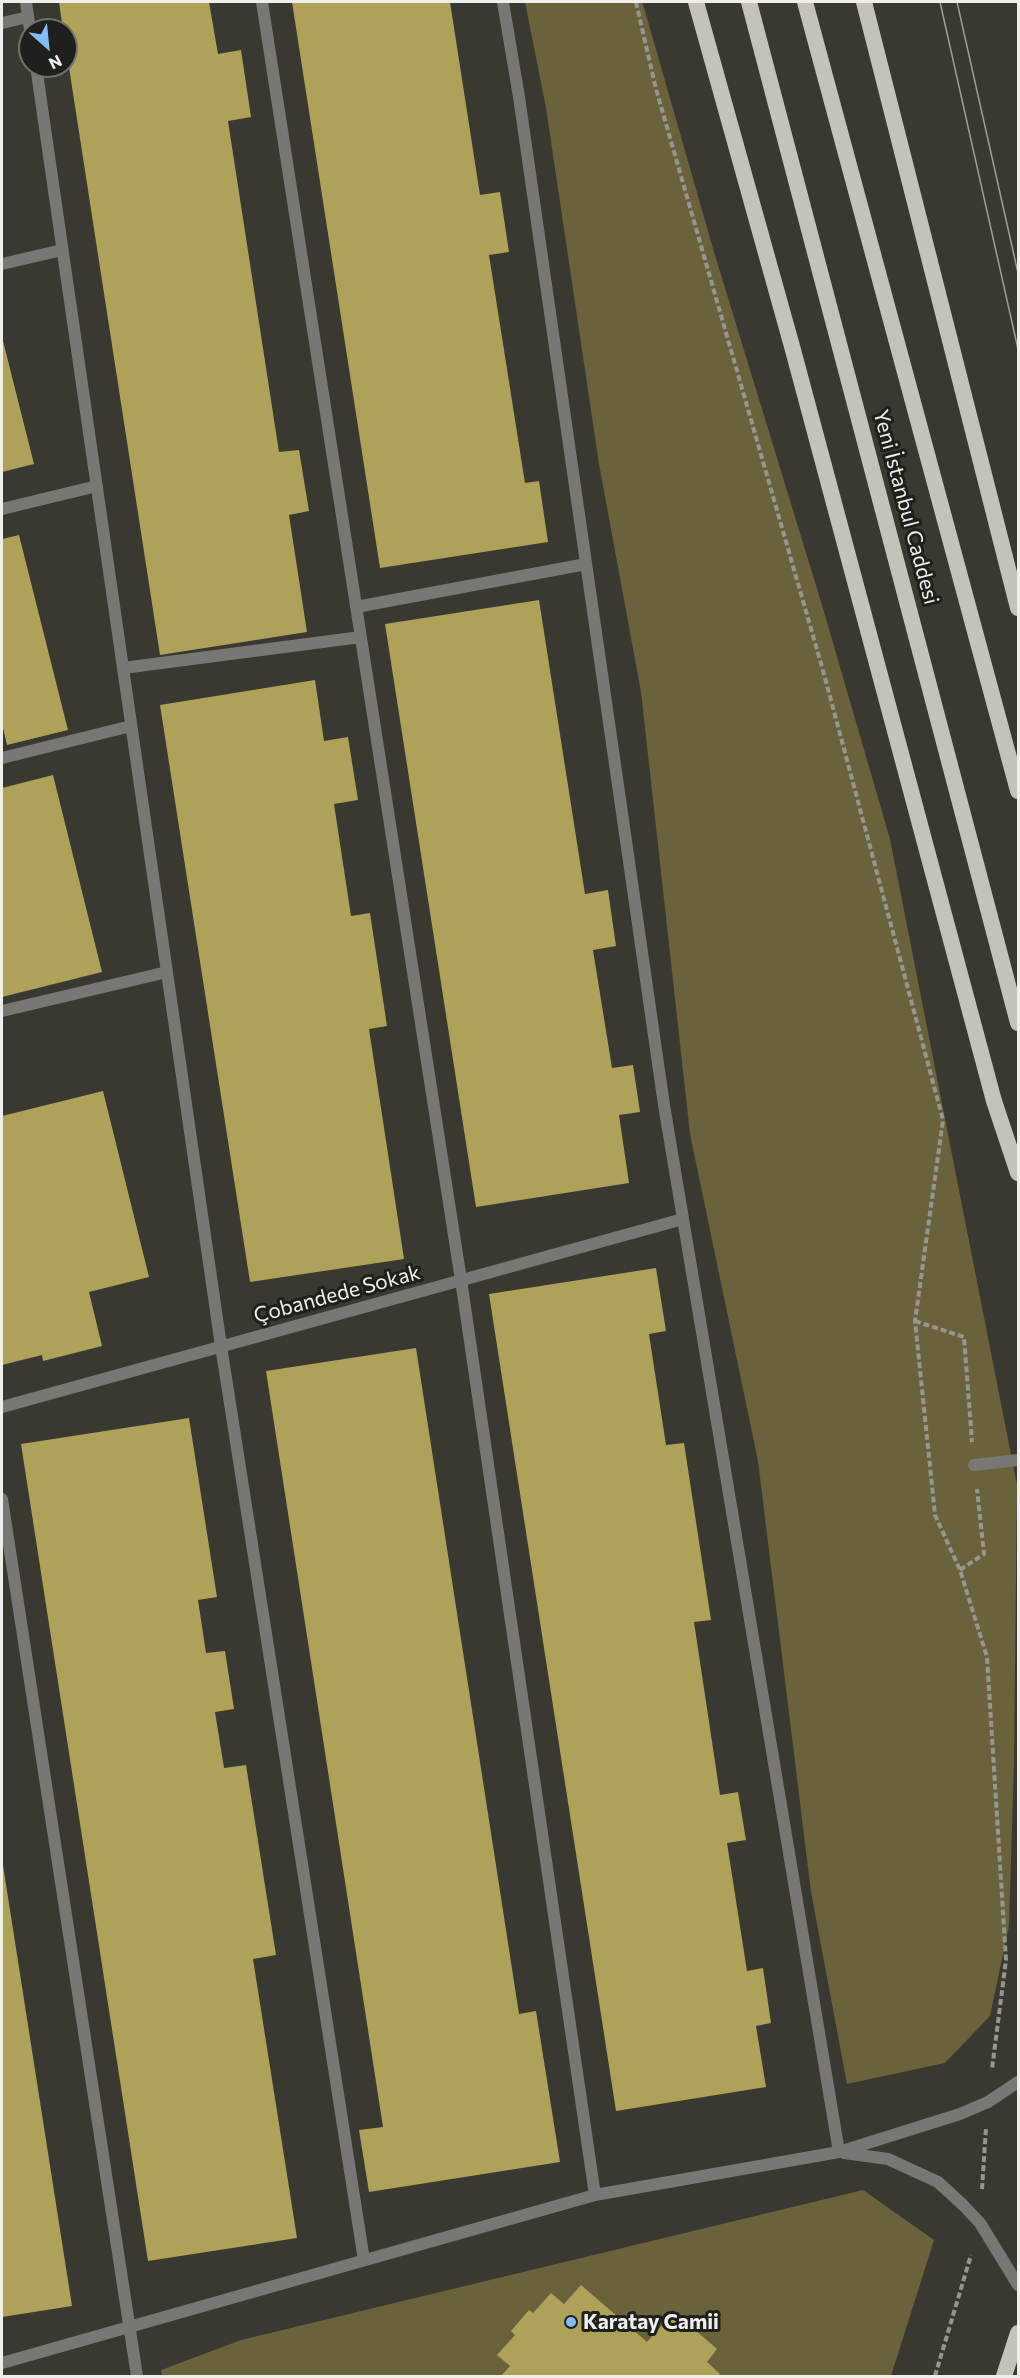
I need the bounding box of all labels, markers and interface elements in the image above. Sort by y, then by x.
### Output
north arrow [18,18,78,78]
text: N [46,52,65,74]
street label: Yeni İstanbul Caddesi [868,407,944,607]
street label: Çobandede Sokak [251,1260,423,1328]
place label: Karatay Camii [583,2309,719,2335]
marker: Karatay Camii [564,2315,578,2329]

